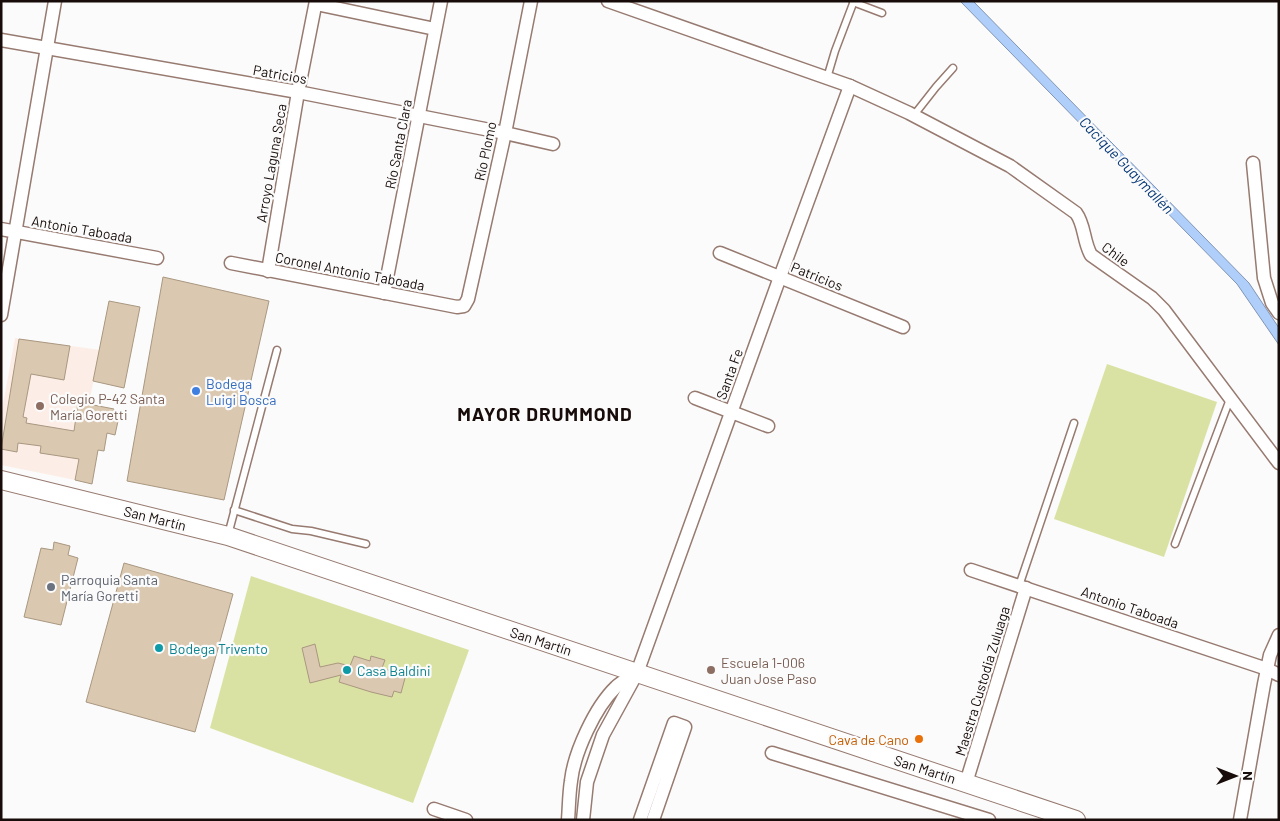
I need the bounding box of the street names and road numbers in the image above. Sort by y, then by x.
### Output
street label: Patricios [252,61,308,87]
street label: Río Santa Clara [381,98,415,190]
street label: Arroyo Laguna Seca [252,102,290,224]
street label: Río Plomo [470,120,500,182]
street label: Antonio Taboada [30,212,134,246]
street label: Chile [1099,238,1133,270]
street label: Coronel Antonio Taboada [274,248,426,294]
street label: Patricios [789,258,846,294]
street label: Santa Fe [712,346,746,402]
street label: San Martín [122,502,188,534]
street label: Antonio Taboada [1079,582,1181,632]
street label: Maestra Custodia Zuluaga [951,604,1013,758]
street label: San Martín [508,623,574,659]
street label: San Martín [892,751,958,787]

